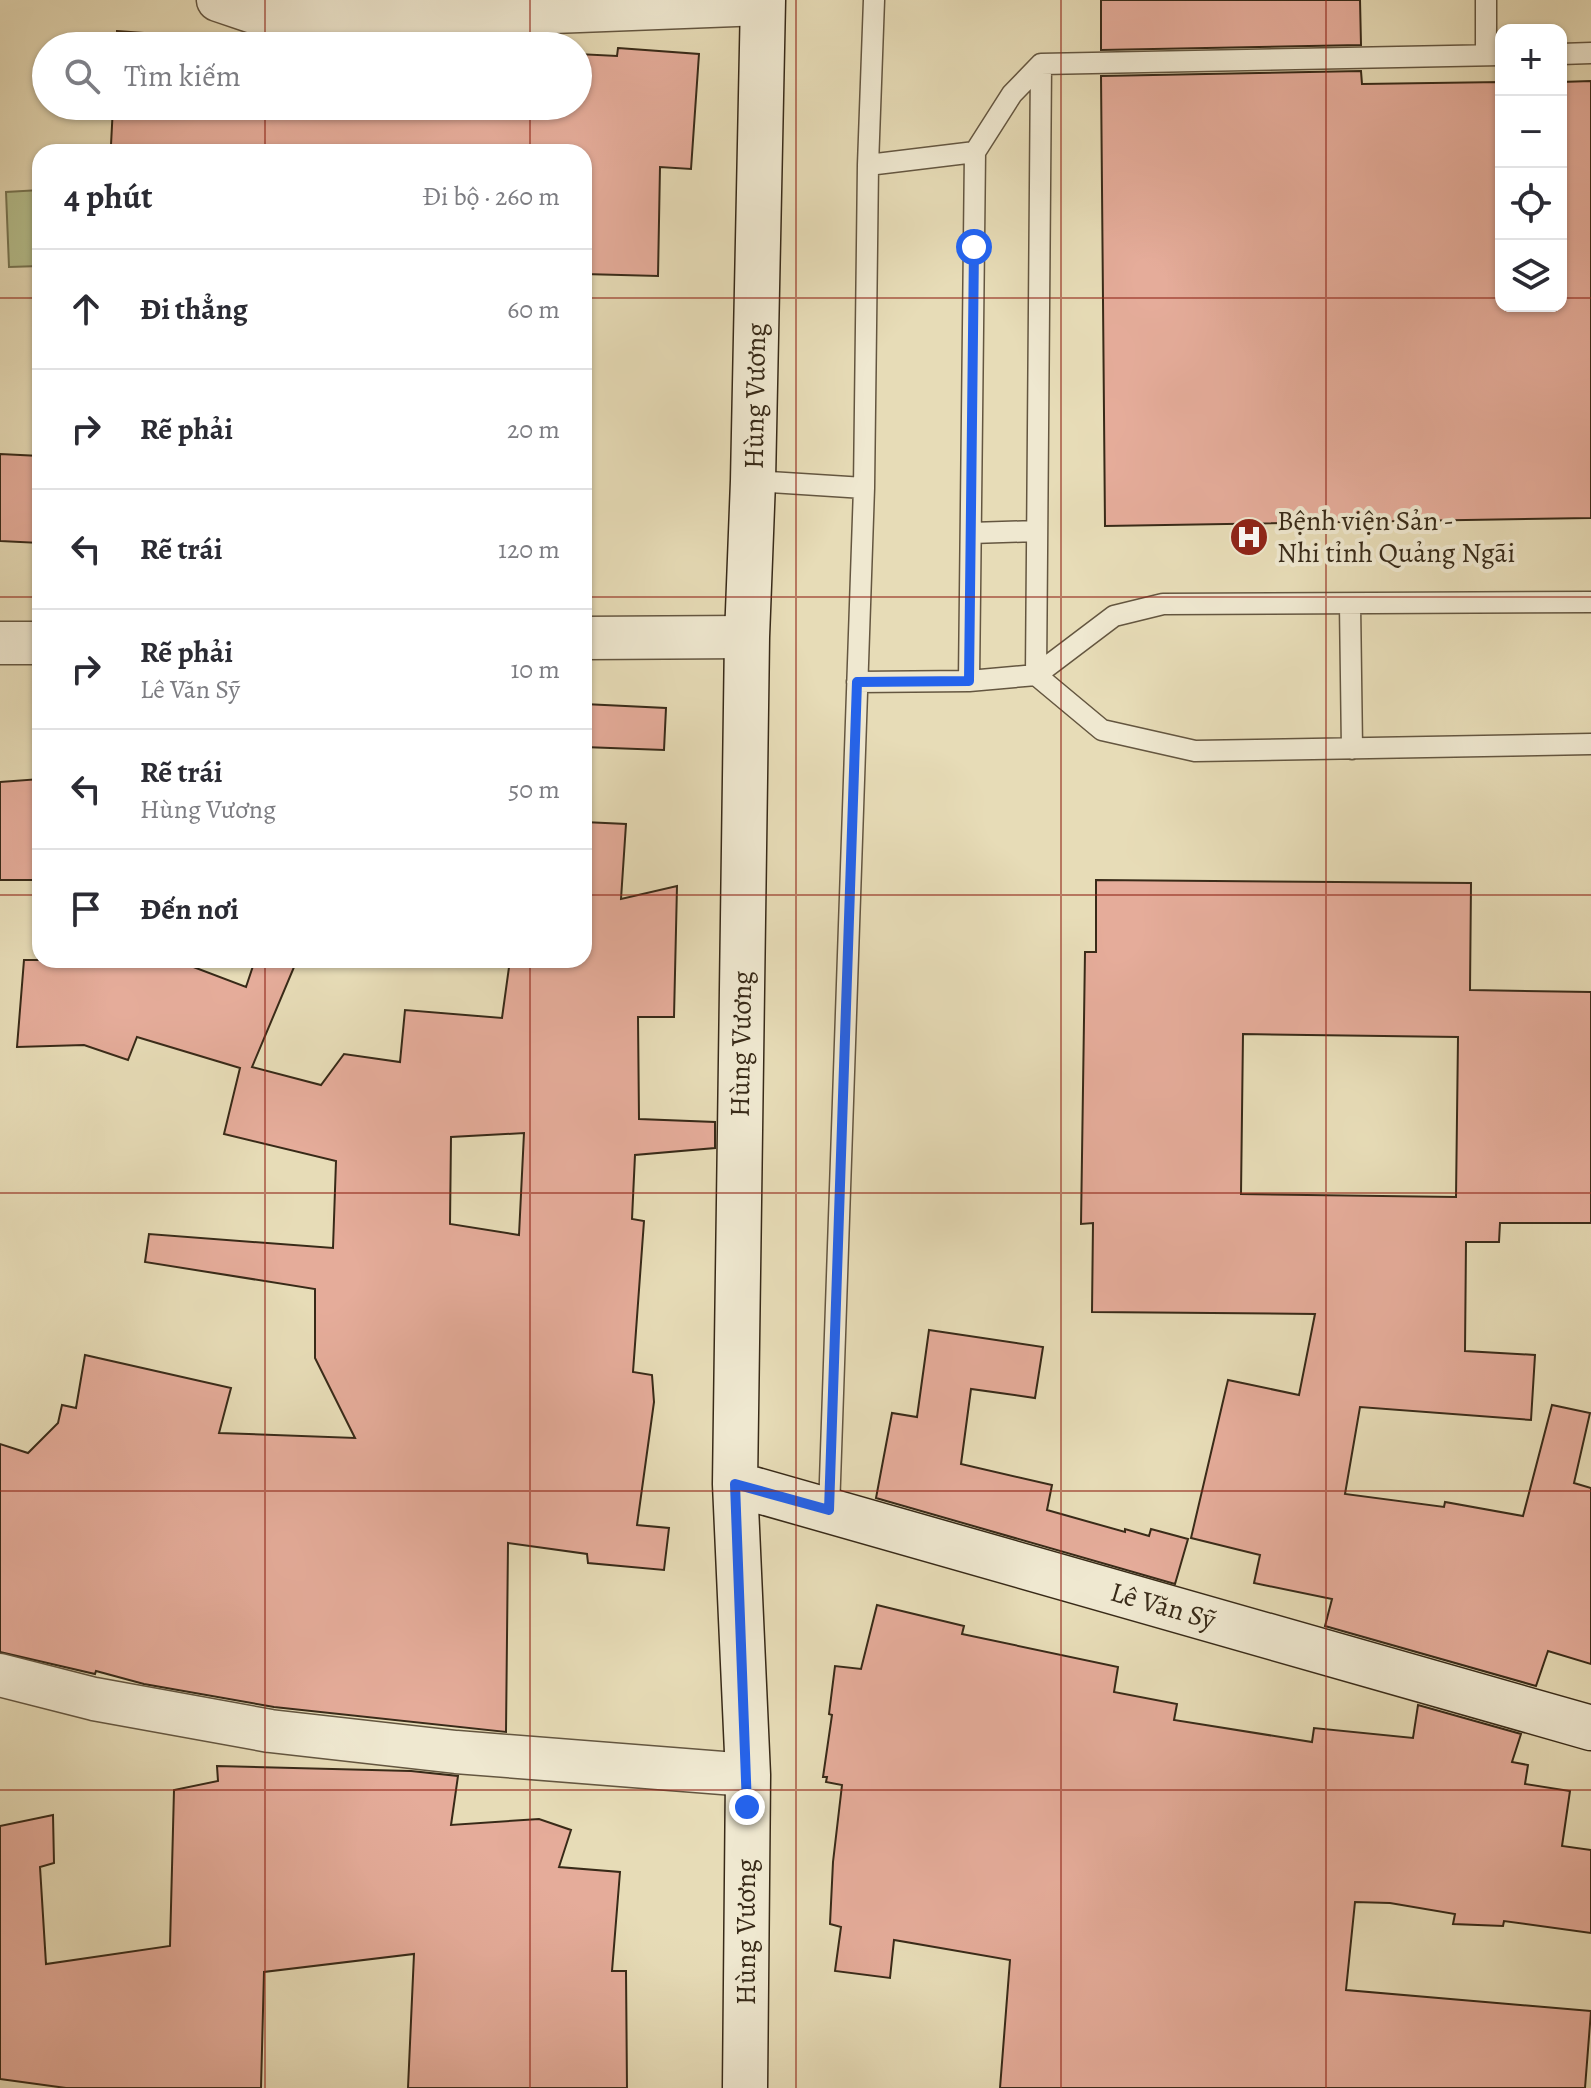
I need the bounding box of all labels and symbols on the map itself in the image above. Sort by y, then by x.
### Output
route start [956,229,992,265]
street label: Hùng Vương [735,322,775,470]
place label: Bệnh viện Sản - Nhi tỉnh Quảng Ngãi [1277,502,1515,572]
hospital icon: Bệnh viện Sản - Nhi tỉnh Quảng Ngãi [1228,516,1270,558]
street label: Hùng Vương [721,970,761,1118]
street label: Lê Văn Sỹ [1106,1573,1221,1639]
route end [729,1789,765,1825]
street label: Hùng Vương [727,1859,765,2005]

